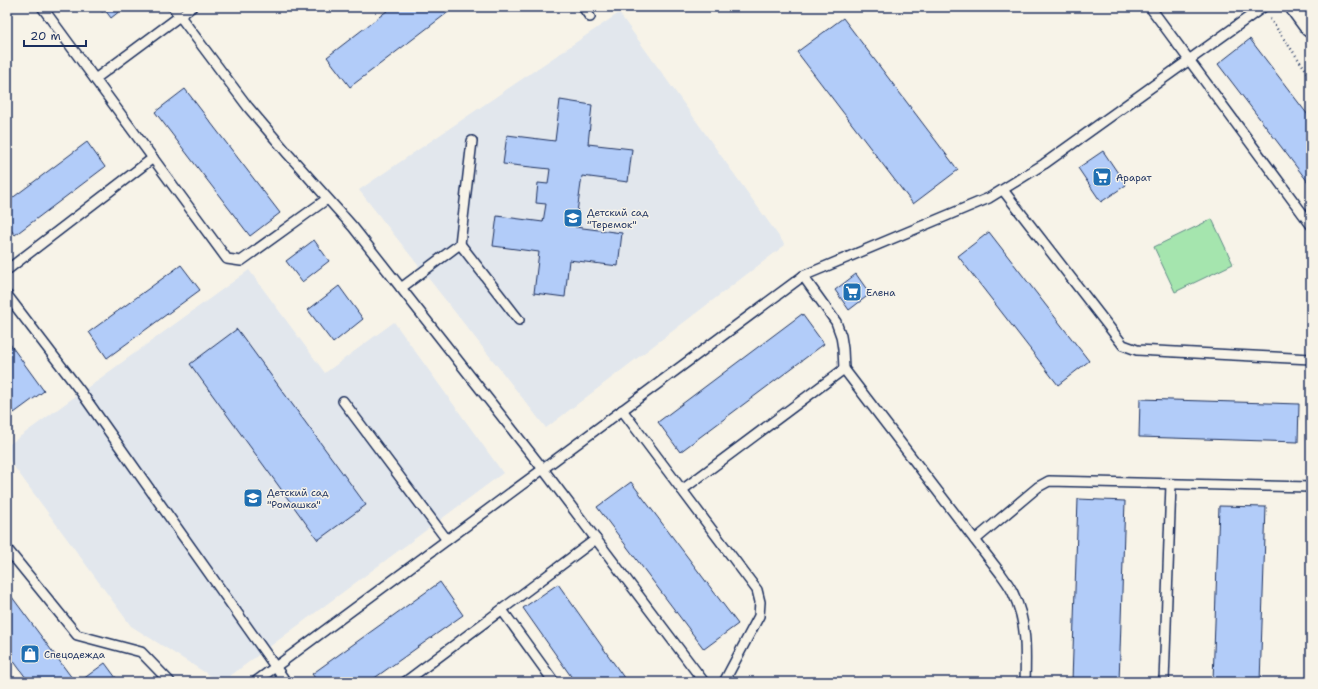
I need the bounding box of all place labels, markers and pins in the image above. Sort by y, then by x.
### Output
supermarket icon: Арарат [1091,166,1113,188]
place label: Арарат [1116,171,1153,184]
place label: Детский сад "Теремок" [587,206,649,231]
school or university icon: Детский сад "Теремок" [562,207,584,229]
supermarket icon: Елена [841,281,863,303]
place label: Елена [866,286,896,299]
place label: Детский сад "Ромашка" [267,486,329,511]
school or university icon: Детский сад "Ромашка" [242,487,264,509]
shop icon: Спецодежда [19,643,41,665]
place label: Спецодежда [44,648,106,661]

